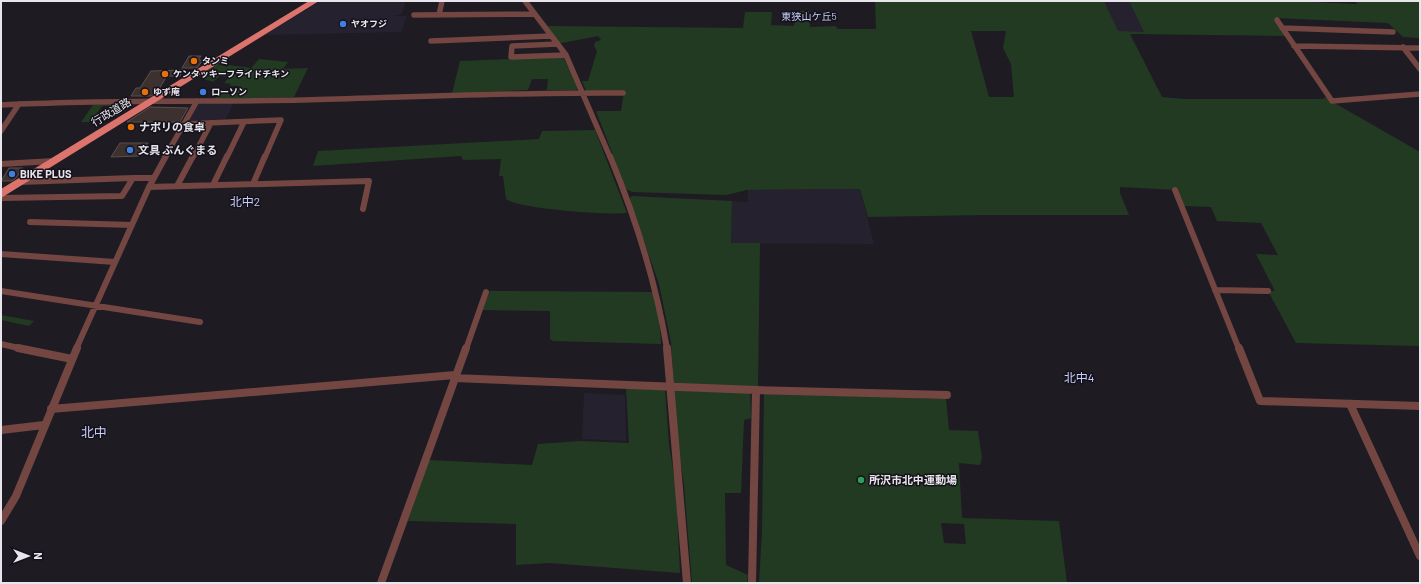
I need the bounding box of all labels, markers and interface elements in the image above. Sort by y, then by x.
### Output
district label: 東狭山ケ丘5 [781,10,837,22]
place label: ヤオフジ [351,18,387,29]
marker: ヤオフジ [338,19,348,29]
place label: タンミ [202,55,229,66]
marker: タンミ [189,56,199,66]
place label: ケンタッキーフライドチキン [173,68,289,79]
marker: ケンタッキーフライドチキン [160,69,170,79]
place label: ゆず庵 [153,86,180,97]
place label: ローソン [211,86,247,97]
marker: ゆず庵 [140,87,150,97]
marker: ローソン [198,87,208,97]
street label: 行政道路 [89,95,133,128]
place label: ナポリの食卓 [139,120,205,133]
marker: ナポリの食卓 [126,122,136,132]
place label: 文具 ぶんぐまる [138,143,217,156]
marker: 文具 ぶんぐまる [125,145,135,155]
place label: BIKE PLUS [20,167,72,180]
marker: BIKE PLUS [7,169,17,179]
district label: 北中2 [230,194,260,208]
district label: 北中4 [1064,370,1094,384]
district label: 北中 [81,424,107,440]
place label: 所沢市北中運動場 [869,473,957,486]
marker: 所沢市北中運動場 [856,475,866,485]
north arrow [8,536,48,576]
text: N [32,552,45,560]

